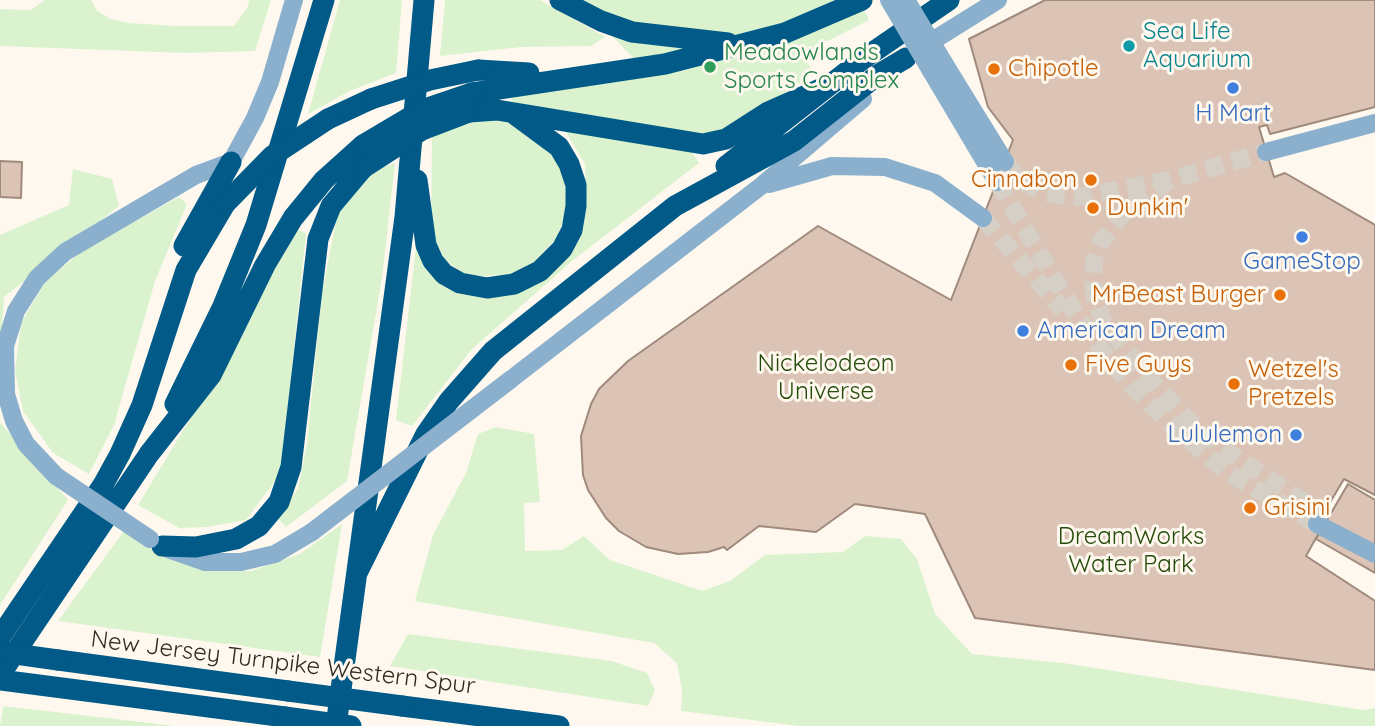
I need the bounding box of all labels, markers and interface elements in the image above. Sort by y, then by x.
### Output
place label: Sea Life Aquarium [1143,18,1251,74]
marker: Sea Life Aquarium [1121,38,1137,54]
place label: Meadowlands Sports Complex [724,39,899,95]
place label: Chipotle [1008,55,1098,83]
marker: Meadowlands Sports Complex [702,59,718,75]
marker: Chipotle [986,61,1002,77]
marker: H Mart [1225,80,1241,96]
place label: H Mart [1195,100,1271,128]
place label: Cinnabon [971,166,1077,194]
marker: Cinnabon [1083,172,1099,188]
place label: Dunkin' [1107,194,1188,222]
marker: Dunkin' [1085,200,1101,216]
marker: GameStop [1294,229,1310,245]
place label: GameStop [1243,248,1361,276]
place label: MrBeast Burger [1092,281,1266,309]
marker: MrBeast Burger [1272,287,1288,303]
place label: American Dream [1037,317,1226,345]
marker: American Dream [1015,323,1031,339]
park label: Nickelodeon Universe [757,350,895,406]
place label: Five Guys [1085,351,1191,379]
place label: Wetzel's Pretzels [1248,356,1339,412]
marker: Five Guys [1063,357,1079,373]
marker: Wetzel's Pretzels [1226,376,1242,392]
place label: Lululemon [1167,421,1282,449]
marker: Lululemon [1288,427,1304,443]
place label: Grisini [1264,494,1330,522]
marker: Grisini [1242,500,1258,516]
park label: DreamWorks Water Park [1058,523,1204,579]
street label: New Jersey Turnpike Western Spur [89,625,477,701]

